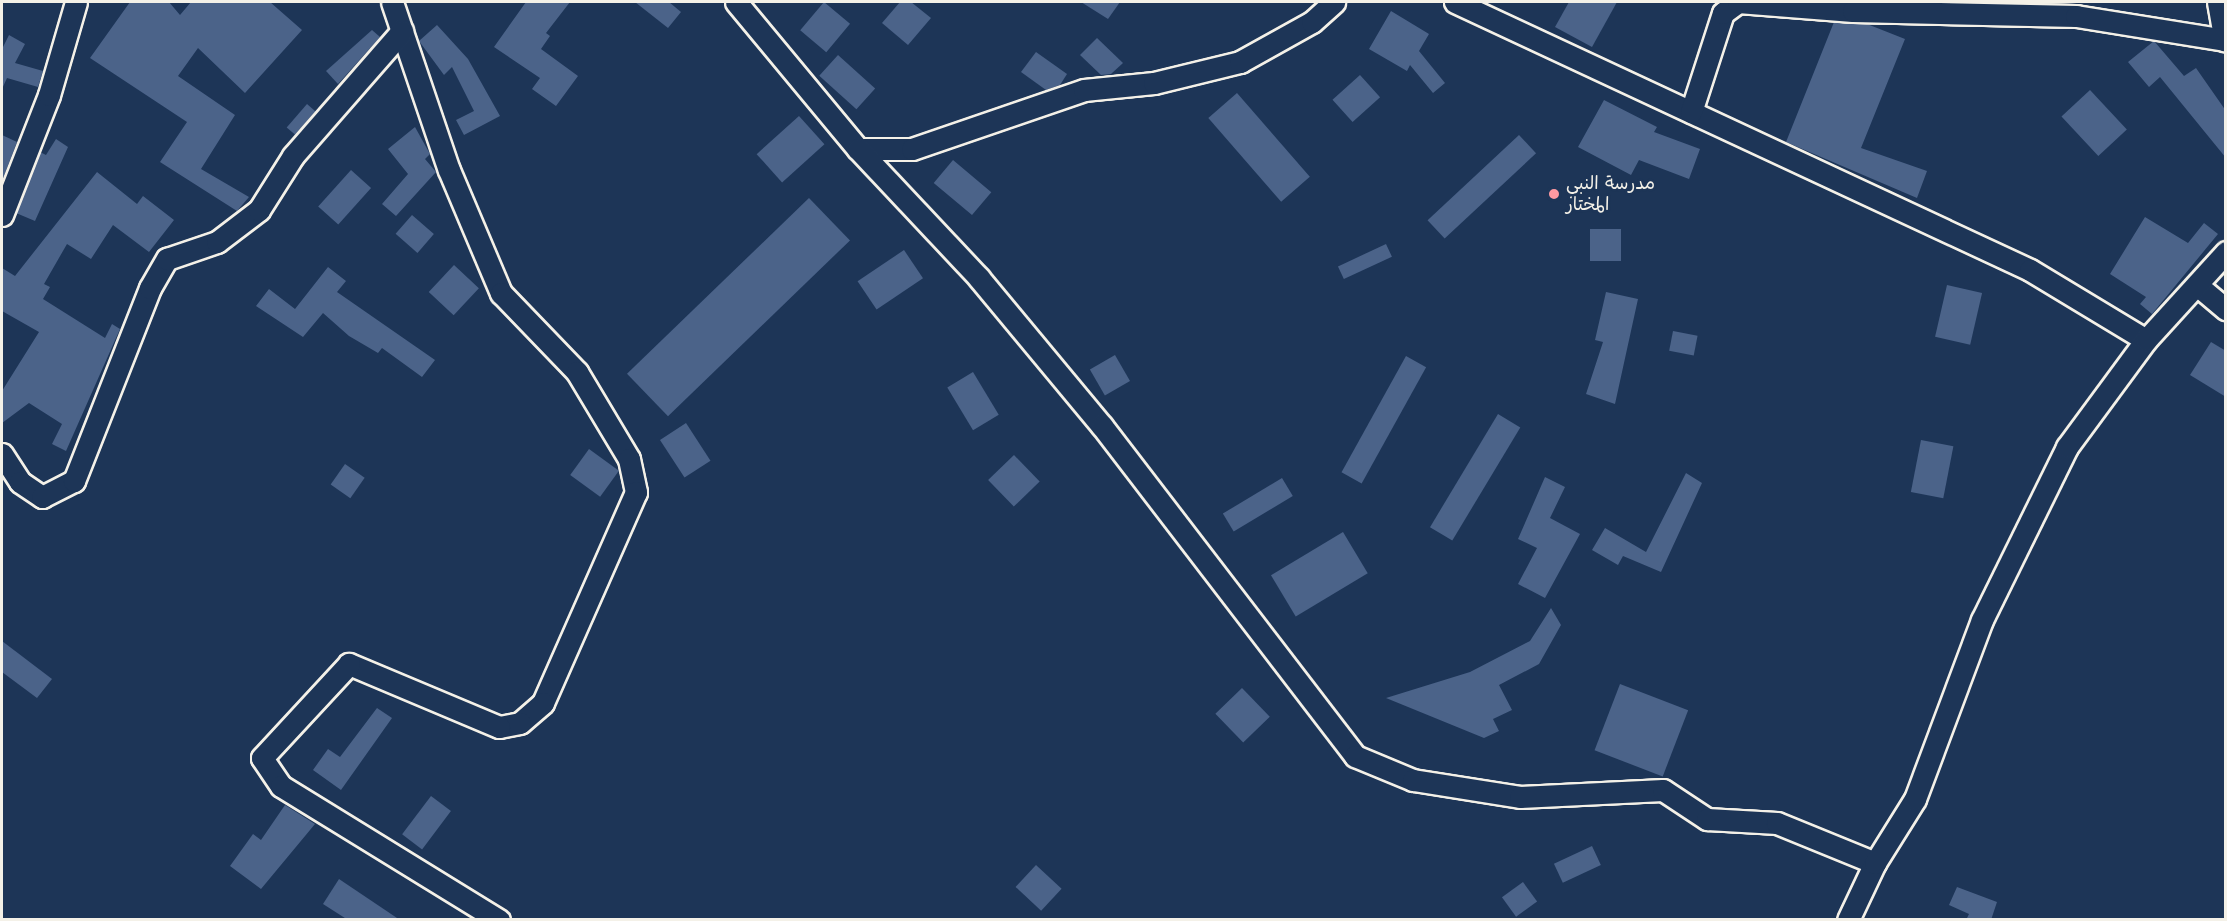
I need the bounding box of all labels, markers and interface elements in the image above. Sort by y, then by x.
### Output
place label: مدرسة النبي المختار [1566,173,1655,216]
marker: مدرسة النبي المختار [1547,187,1561,201]

